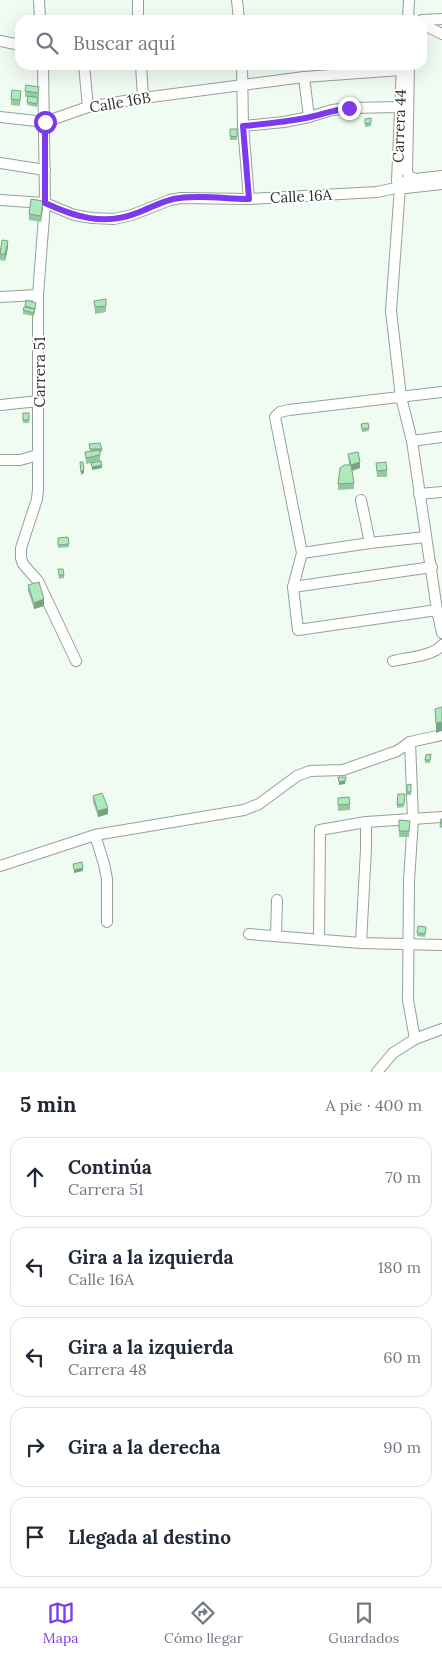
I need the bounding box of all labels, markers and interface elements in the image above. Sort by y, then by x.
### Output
search box [15,15,427,70]
icon: search [33,29,61,57]
text: Buscar aquí [73,31,175,55]
street label: Calle 16B [88,87,152,117]
street label: Carrera 44 [388,89,410,163]
route end [338,97,361,120]
route start [34,111,57,134]
street label: Calle 16A [270,185,333,207]
street label: Carrera 51 [30,337,49,407]
text: 5 min [20,1091,76,1118]
text: A pie · 400 m [326,1095,422,1115]
text: Continúa [68,1155,152,1179]
icon: ahead [21,1163,49,1191]
text: 70 m [385,1167,421,1187]
text: Carrera 51 [68,1179,144,1199]
text: Gira a la izquierda [68,1245,234,1269]
icon: left [21,1253,49,1281]
text: 180 m [378,1257,421,1277]
text: Calle 16A [68,1269,134,1289]
text: Gira a la izquierda [68,1335,234,1359]
icon: left [21,1343,49,1371]
text: 60 m [383,1347,421,1367]
text: Carrera 48 [68,1359,147,1379]
icon: right [21,1433,49,1461]
text: Gira a la derecha [68,1435,221,1459]
text: 90 m [383,1437,421,1457]
icon: arrive [21,1523,49,1551]
text: Llegada al destino [68,1525,231,1549]
tab: Mapa [43,1599,78,1647]
tab: Cómo llegar [164,1599,243,1647]
tab: Guardados [328,1599,399,1647]

